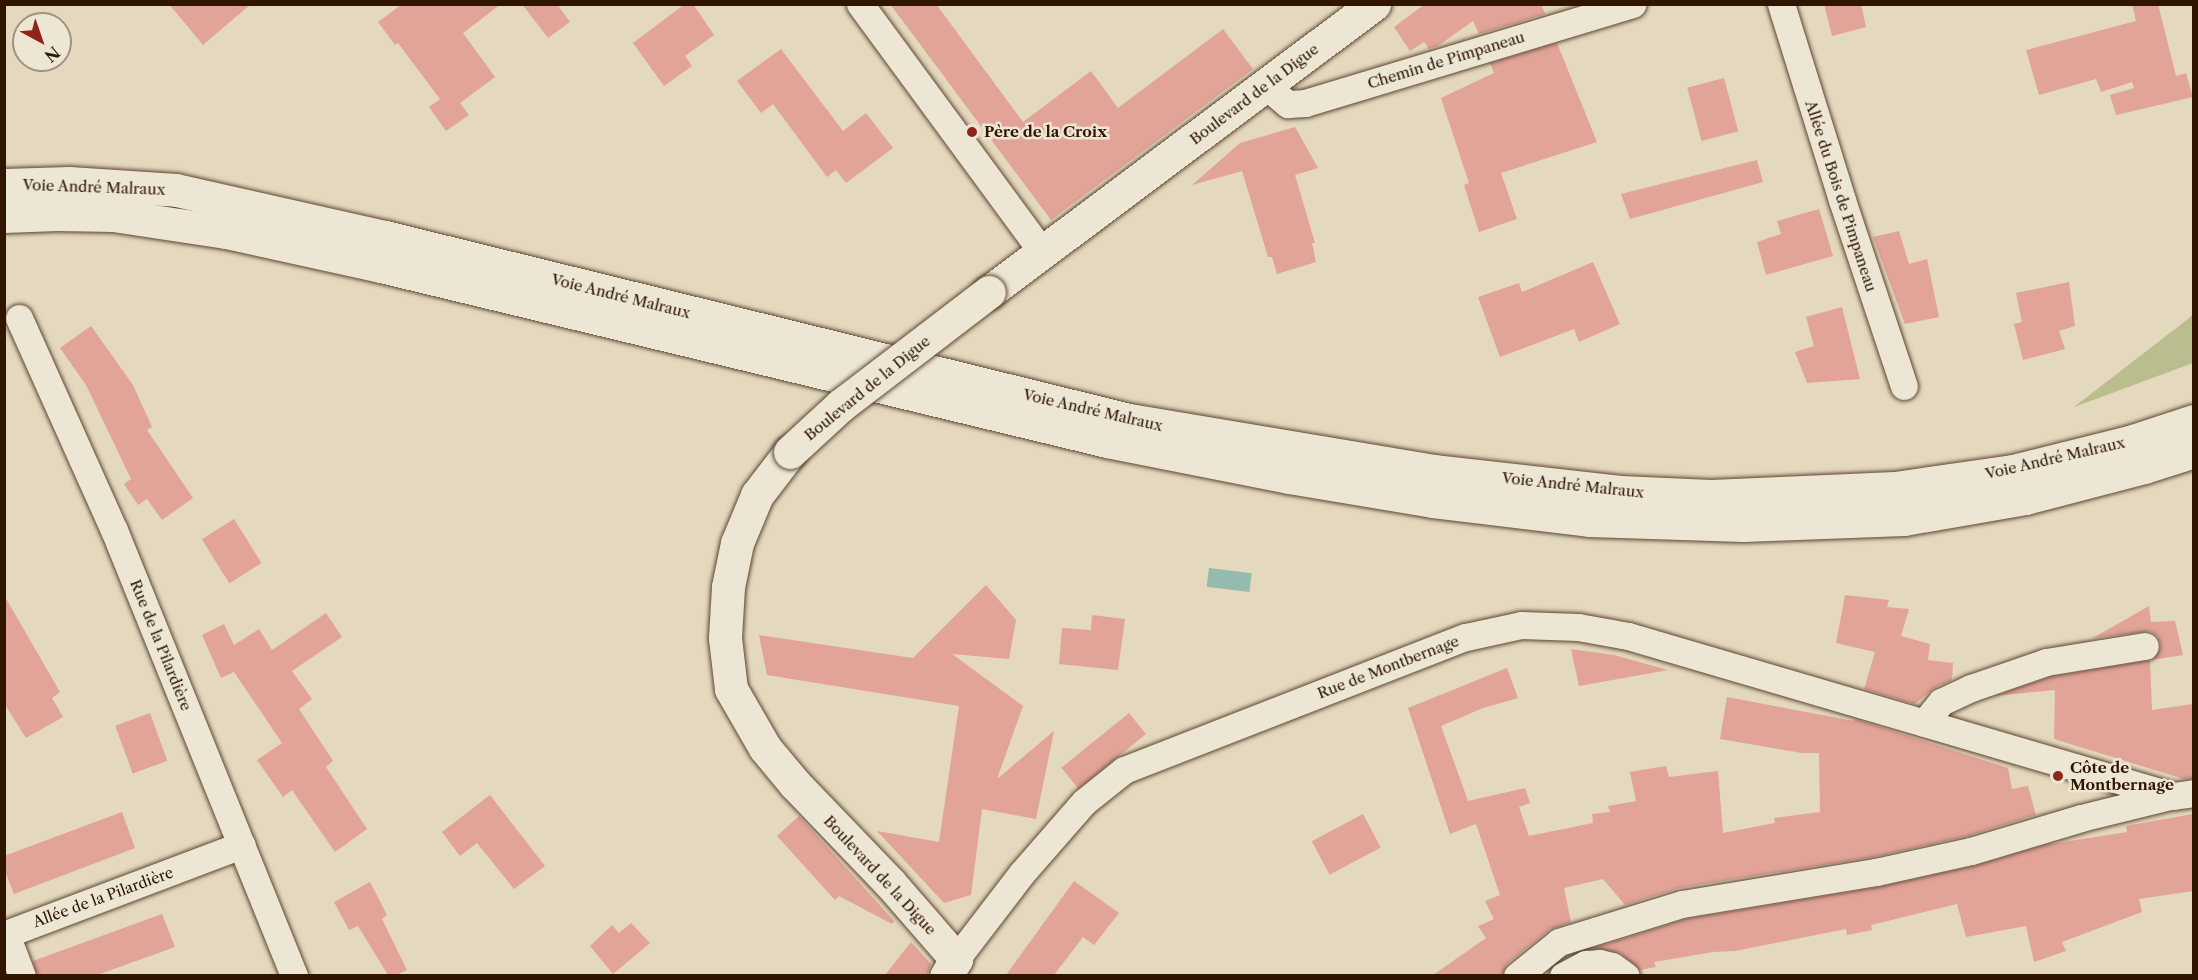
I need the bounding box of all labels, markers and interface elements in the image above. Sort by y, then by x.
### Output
north arrow [12,12,72,72]
street label: Chemin de Pimpaneau [1365,28,1527,92]
street label: Boulevard de la Digue [1186,40,1322,148]
text: N [41,42,64,66]
street label: Allée du Bois de Pimpaneau [1802,98,1880,294]
place label: Père de la Croix [984,123,1107,141]
marker: Père de la Croix [965,125,979,139]
street label: Voie André Malraux [22,176,166,198]
street label: Voie André Malraux [549,270,693,322]
street label: Boulevard de la Digue [801,332,933,444]
street label: Voie André Malraux [1021,385,1165,435]
street label: Voie André Malraux [1983,433,2127,483]
street label: Voie André Malraux [1501,469,1645,501]
street label: Rue de la Pilardière [126,577,196,713]
street label: Rue de Montbernage [1315,632,1461,702]
place label: Côte de Montbernage [2070,758,2174,793]
marker: Côte de Montbernage [2051,769,2065,783]
street label: Boulevard de la Digue [820,812,940,938]
street label: Allée de la Pilardière [30,863,176,931]

